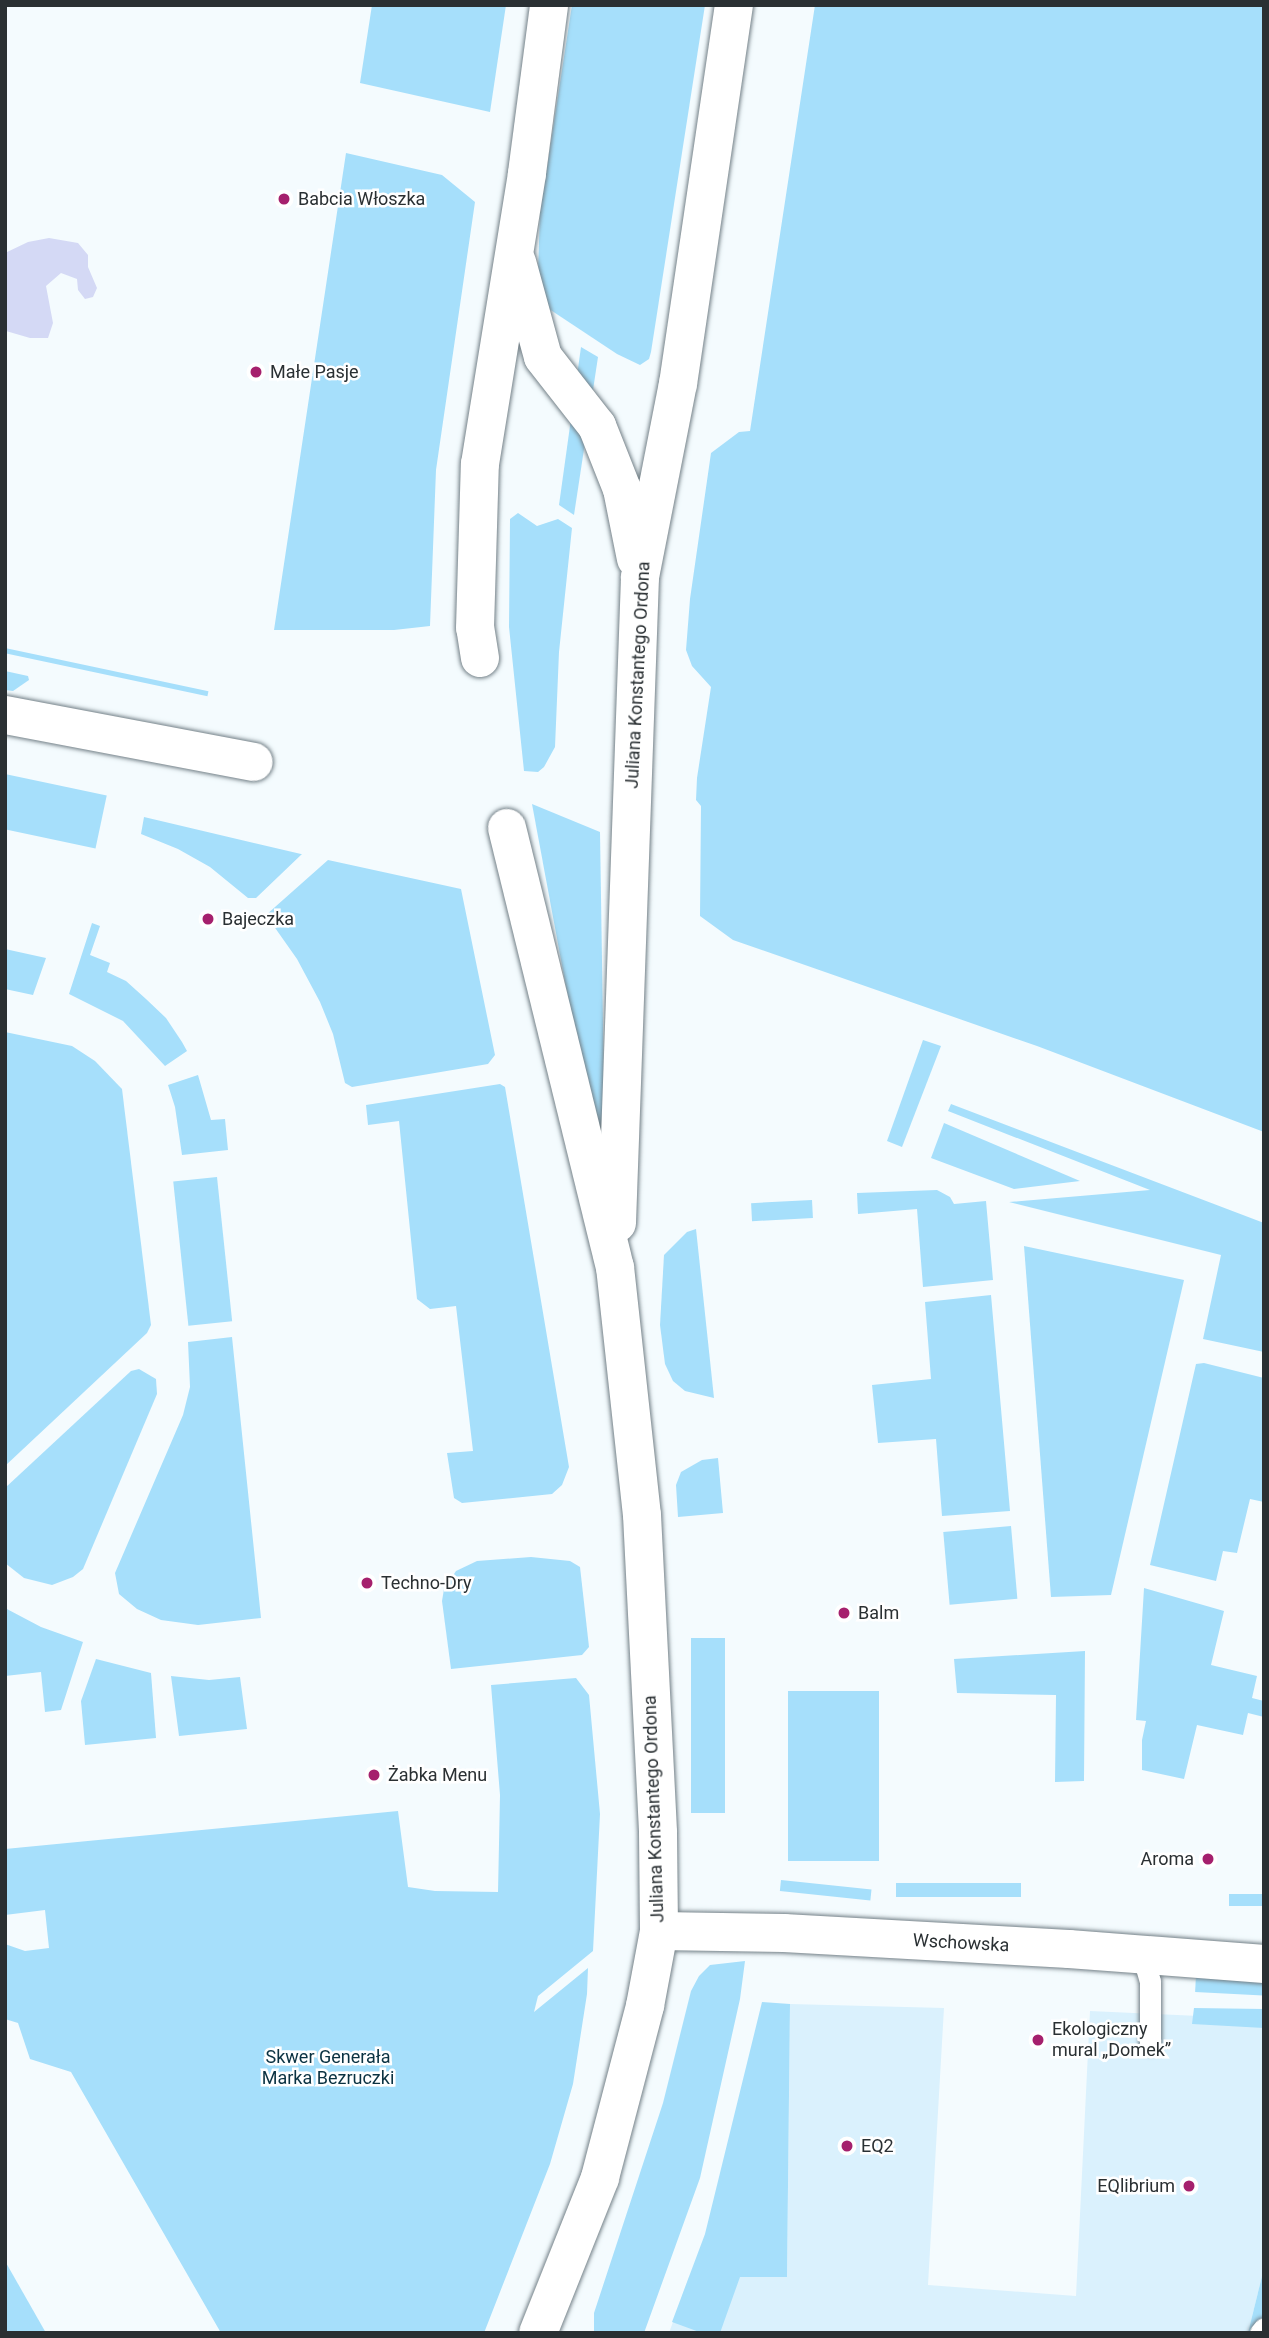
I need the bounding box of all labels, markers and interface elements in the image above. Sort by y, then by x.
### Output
place label: Babcia Włoszka [298,188,425,210]
marker: Babcia Włoszka [276,191,292,207]
place label: Małe Pasje [270,361,359,383]
marker: Małe Pasje [248,364,264,380]
street label: Juliana Konstantego Ordona [621,561,655,789]
place label: Bajeczka [222,908,294,930]
marker: Bajeczka [200,911,216,927]
place label: Techno-Dry [381,1572,472,1594]
marker: Techno-Dry [359,1575,375,1591]
place label: Balm [858,1602,899,1624]
marker: Balm [836,1605,852,1621]
street label: Juliana Konstantego Ordona [639,1695,669,1923]
place label: Żabka Menu [388,1764,487,1786]
marker: Żabka Menu [366,1767,382,1783]
place label: Aroma [1140,1848,1194,1870]
marker: Aroma [1200,1851,1216,1867]
street label: Wschowska [912,1930,1010,1956]
place label: Ekologiczny mural „Domek” [1052,2019,1171,2062]
marker: Ekologiczny mural „Domek” [1030,2032,1046,2048]
park label: Skwer Generała Marka Bezruczki [262,2047,394,2090]
place label: EQ2 [861,2135,894,2157]
marker: EQ2 [839,2138,855,2154]
place label: EQlibrium [1097,2175,1175,2197]
marker: EQlibrium [1181,2178,1197,2194]

